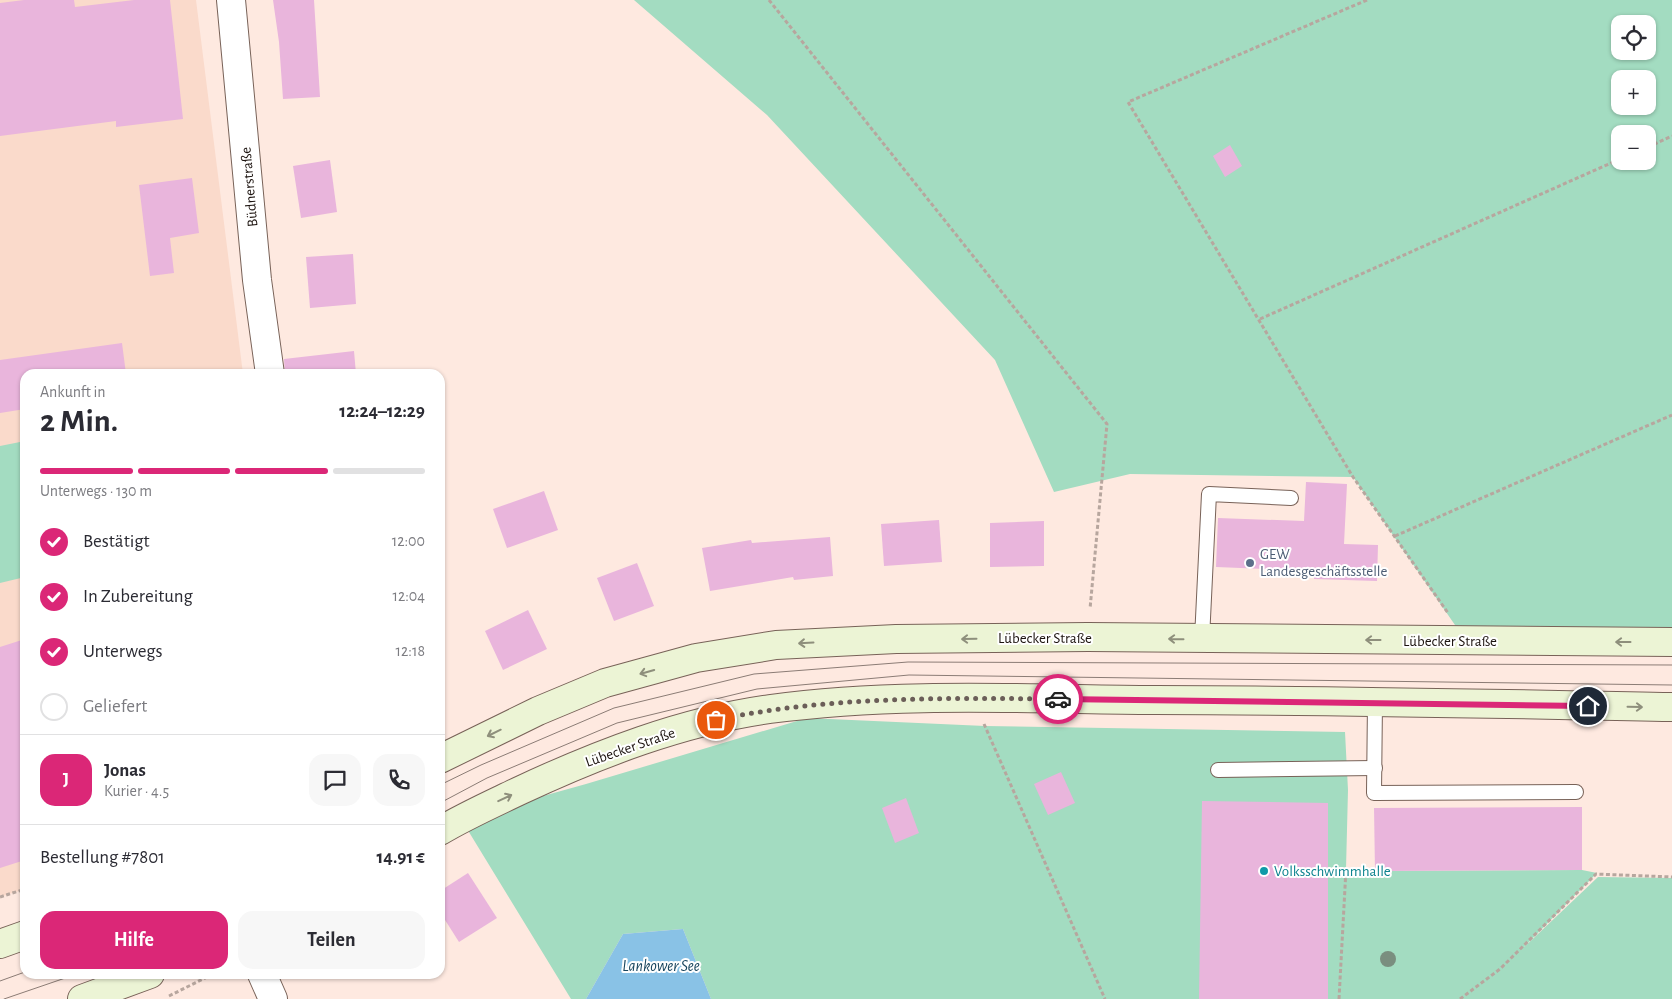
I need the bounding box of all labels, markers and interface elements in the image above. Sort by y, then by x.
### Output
map controls [1611,15,1656,170]
button: locate [1611,15,1656,60]
button: + [1611,70,1656,115]
button: − [1611,125,1656,170]
street label: Büdnerstraße [239,146,260,228]
text: Ankunft in [40,384,106,400]
text: 12:24–12:29 [339,402,425,421]
text: 2 Min. [40,405,118,437]
text: Unterwegs · 130 m [40,483,152,499]
icon: check [40,528,68,556]
text: Bestätigt [83,532,150,551]
text: 12:00 [392,533,425,549]
place label: GEW Landesgeschäftsstelle [1260,547,1388,579]
marker: GEW Landesgeschäftsstelle [1244,557,1256,569]
icon: check [40,583,68,611]
text: In Zubereitung [83,587,193,606]
text: 12:04 [392,588,425,604]
street label: Lübecker Straße [998,631,1092,646]
one-way arrow [961,634,977,643]
one-way arrow [1168,634,1184,644]
street label: Lübecker Straße [1403,634,1497,649]
one-way arrow [1366,635,1382,645]
one-way arrow [1616,637,1632,647]
icon: check [40,638,68,666]
one-way arrow [799,639,815,648]
text: Unterwegs [83,642,163,661]
text: 12:18 [395,643,425,659]
one-way arrow [639,667,655,677]
courier [1033,674,1083,724]
icon: car [1044,685,1072,713]
pin [1567,685,1609,727]
icon: home [1574,692,1602,720]
text: Geliefert [83,697,147,716]
pin [695,699,737,741]
one-way arrow [1626,702,1642,712]
icon: bag [702,706,730,734]
street label: Lübecker Straße [583,725,677,770]
one-way arrow [487,728,502,738]
button: chat [309,754,361,806]
button: phone [373,754,425,806]
text: Jonas [104,761,146,780]
text: J [63,770,69,789]
text: Kurier · 4.5 [104,783,169,799]
one-way arrow [497,793,512,802]
text: Bestellung #7801 [40,848,165,867]
text: 14.91 € [376,848,425,867]
place label: Volksschwimmhalle [1274,864,1391,879]
marker: Volksschwimmhalle [1258,865,1270,877]
button: Hilfe [40,911,228,969]
button: Teilen [238,911,425,969]
water label: Lankower See [622,958,700,974]

